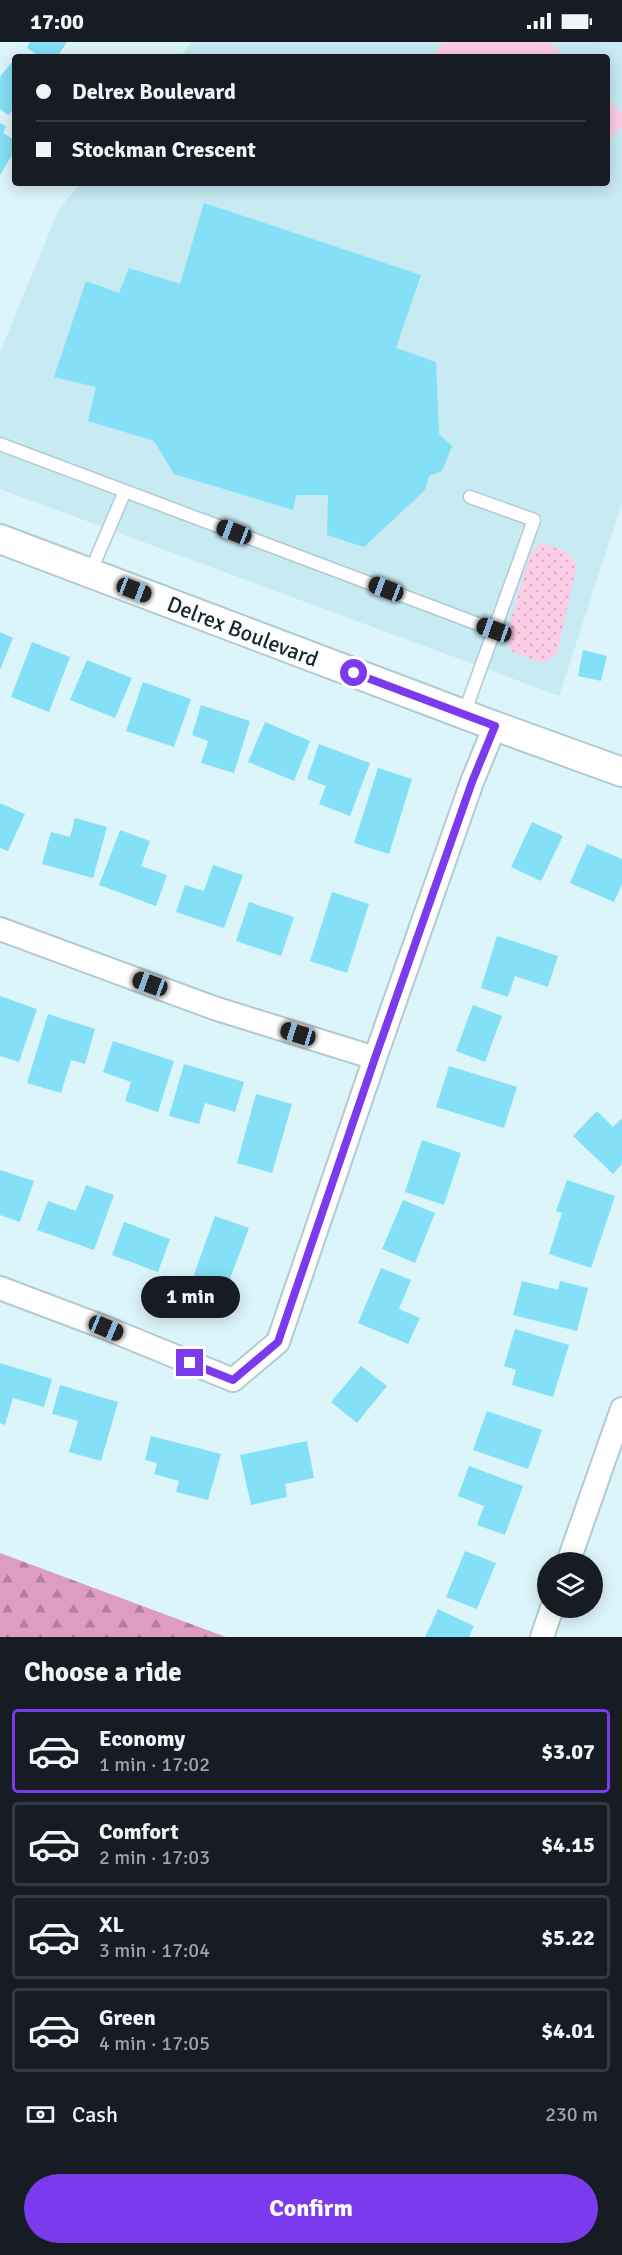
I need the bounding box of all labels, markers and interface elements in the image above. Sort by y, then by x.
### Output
text: 17:00 [30,8,84,35]
text: Delrex Boulevard [72,78,236,105]
text: Stockman Crescent [72,136,256,163]
car [214,517,254,547]
car [366,574,406,604]
car [114,575,154,605]
street label: Delrex Boulevard [163,590,322,673]
car [474,615,514,645]
route start [340,659,367,686]
car [130,969,170,999]
car [278,1020,318,1048]
callout: 1 min [140,1276,240,1318]
text: 1 min [166,1284,215,1309]
car [86,1313,126,1343]
route end [176,1349,203,1376]
map controls [537,1552,603,1618]
button: layers [537,1552,603,1618]
text: Choose a ride [24,1656,182,1689]
icon: car [27,1724,81,1778]
text: Economy [99,1725,185,1752]
text: $3.07 [541,1738,595,1765]
text: 1 min · 17:02 [99,1752,210,1777]
icon: car [27,1817,81,1871]
text: Comfort [99,1818,179,1845]
text: $4.15 [541,1831,595,1858]
text: 2 min · 17:03 [99,1845,210,1870]
icon: car [27,1910,81,1964]
text: XL [99,1911,124,1938]
text: $5.22 [541,1924,595,1951]
text: 3 min · 17:04 [99,1938,210,1963]
icon: car [27,2003,81,2057]
text: Green [99,2004,156,2031]
text: $4.01 [541,2017,595,2044]
text: 4 min · 17:05 [99,2031,210,2056]
icon: cash [24,2098,57,2131]
text: Cash [72,2101,118,2128]
text: 230 m [545,2102,598,2127]
button: Confirm [24,2174,598,2243]

